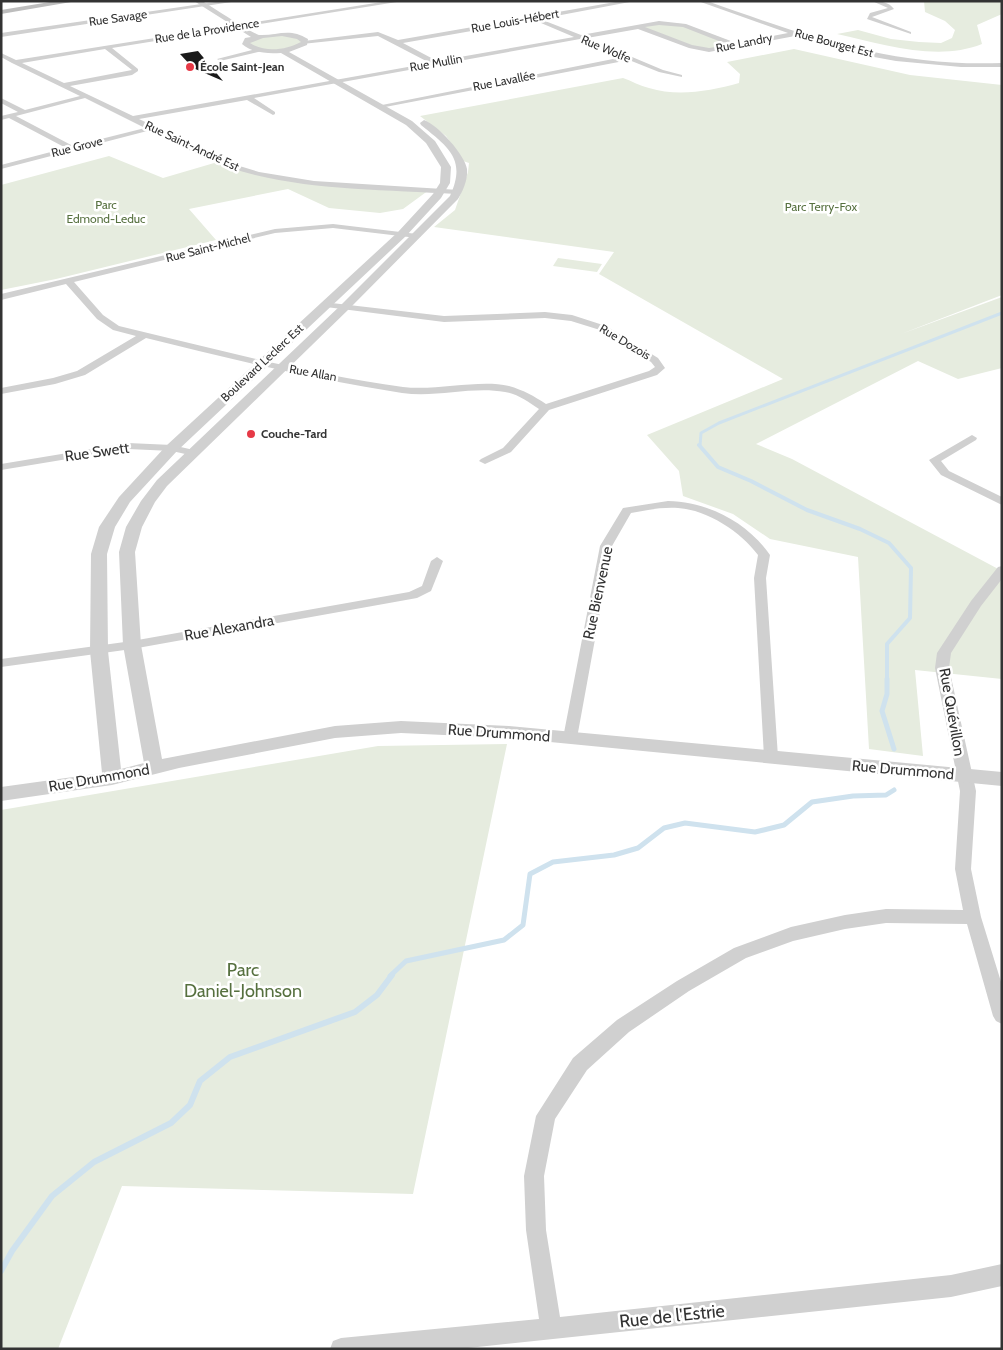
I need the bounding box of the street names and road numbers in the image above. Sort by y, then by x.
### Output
street label: Rue Louis-Hébert [470,5,560,36]
street label: Rue Savage [88,6,148,29]
street label: Rue de la Providence [154,15,260,46]
street label: Rue Bourget Est [793,25,875,60]
street label: Rue Landry [714,30,773,55]
street label: Rue Wolfe [579,31,633,66]
street label: Rue Mullin [408,50,464,74]
street label: Rue Lavallée [471,67,536,94]
street label: Rue Saint-André Est [143,117,242,174]
street label: Rue Grove [50,133,104,160]
street label: Rue Saint-Michel [164,230,252,265]
street label: Rue Dozois [597,320,654,363]
street label: Boulevard Leclerc Est [217,321,306,405]
street label: Rue Allan [288,361,338,384]
street label: Rue Swett [64,439,130,465]
street label: Rue Bienvenue [579,545,617,641]
street label: Rue Alexandra [183,611,276,645]
street label: Rue Quévillon [935,667,969,757]
street label: Rue Drummond [447,720,551,746]
street label: Rue Drummond [851,757,955,783]
street label: Rue Drummond [47,760,151,796]
street label: Rue de l'Estrie [618,1300,726,1332]

